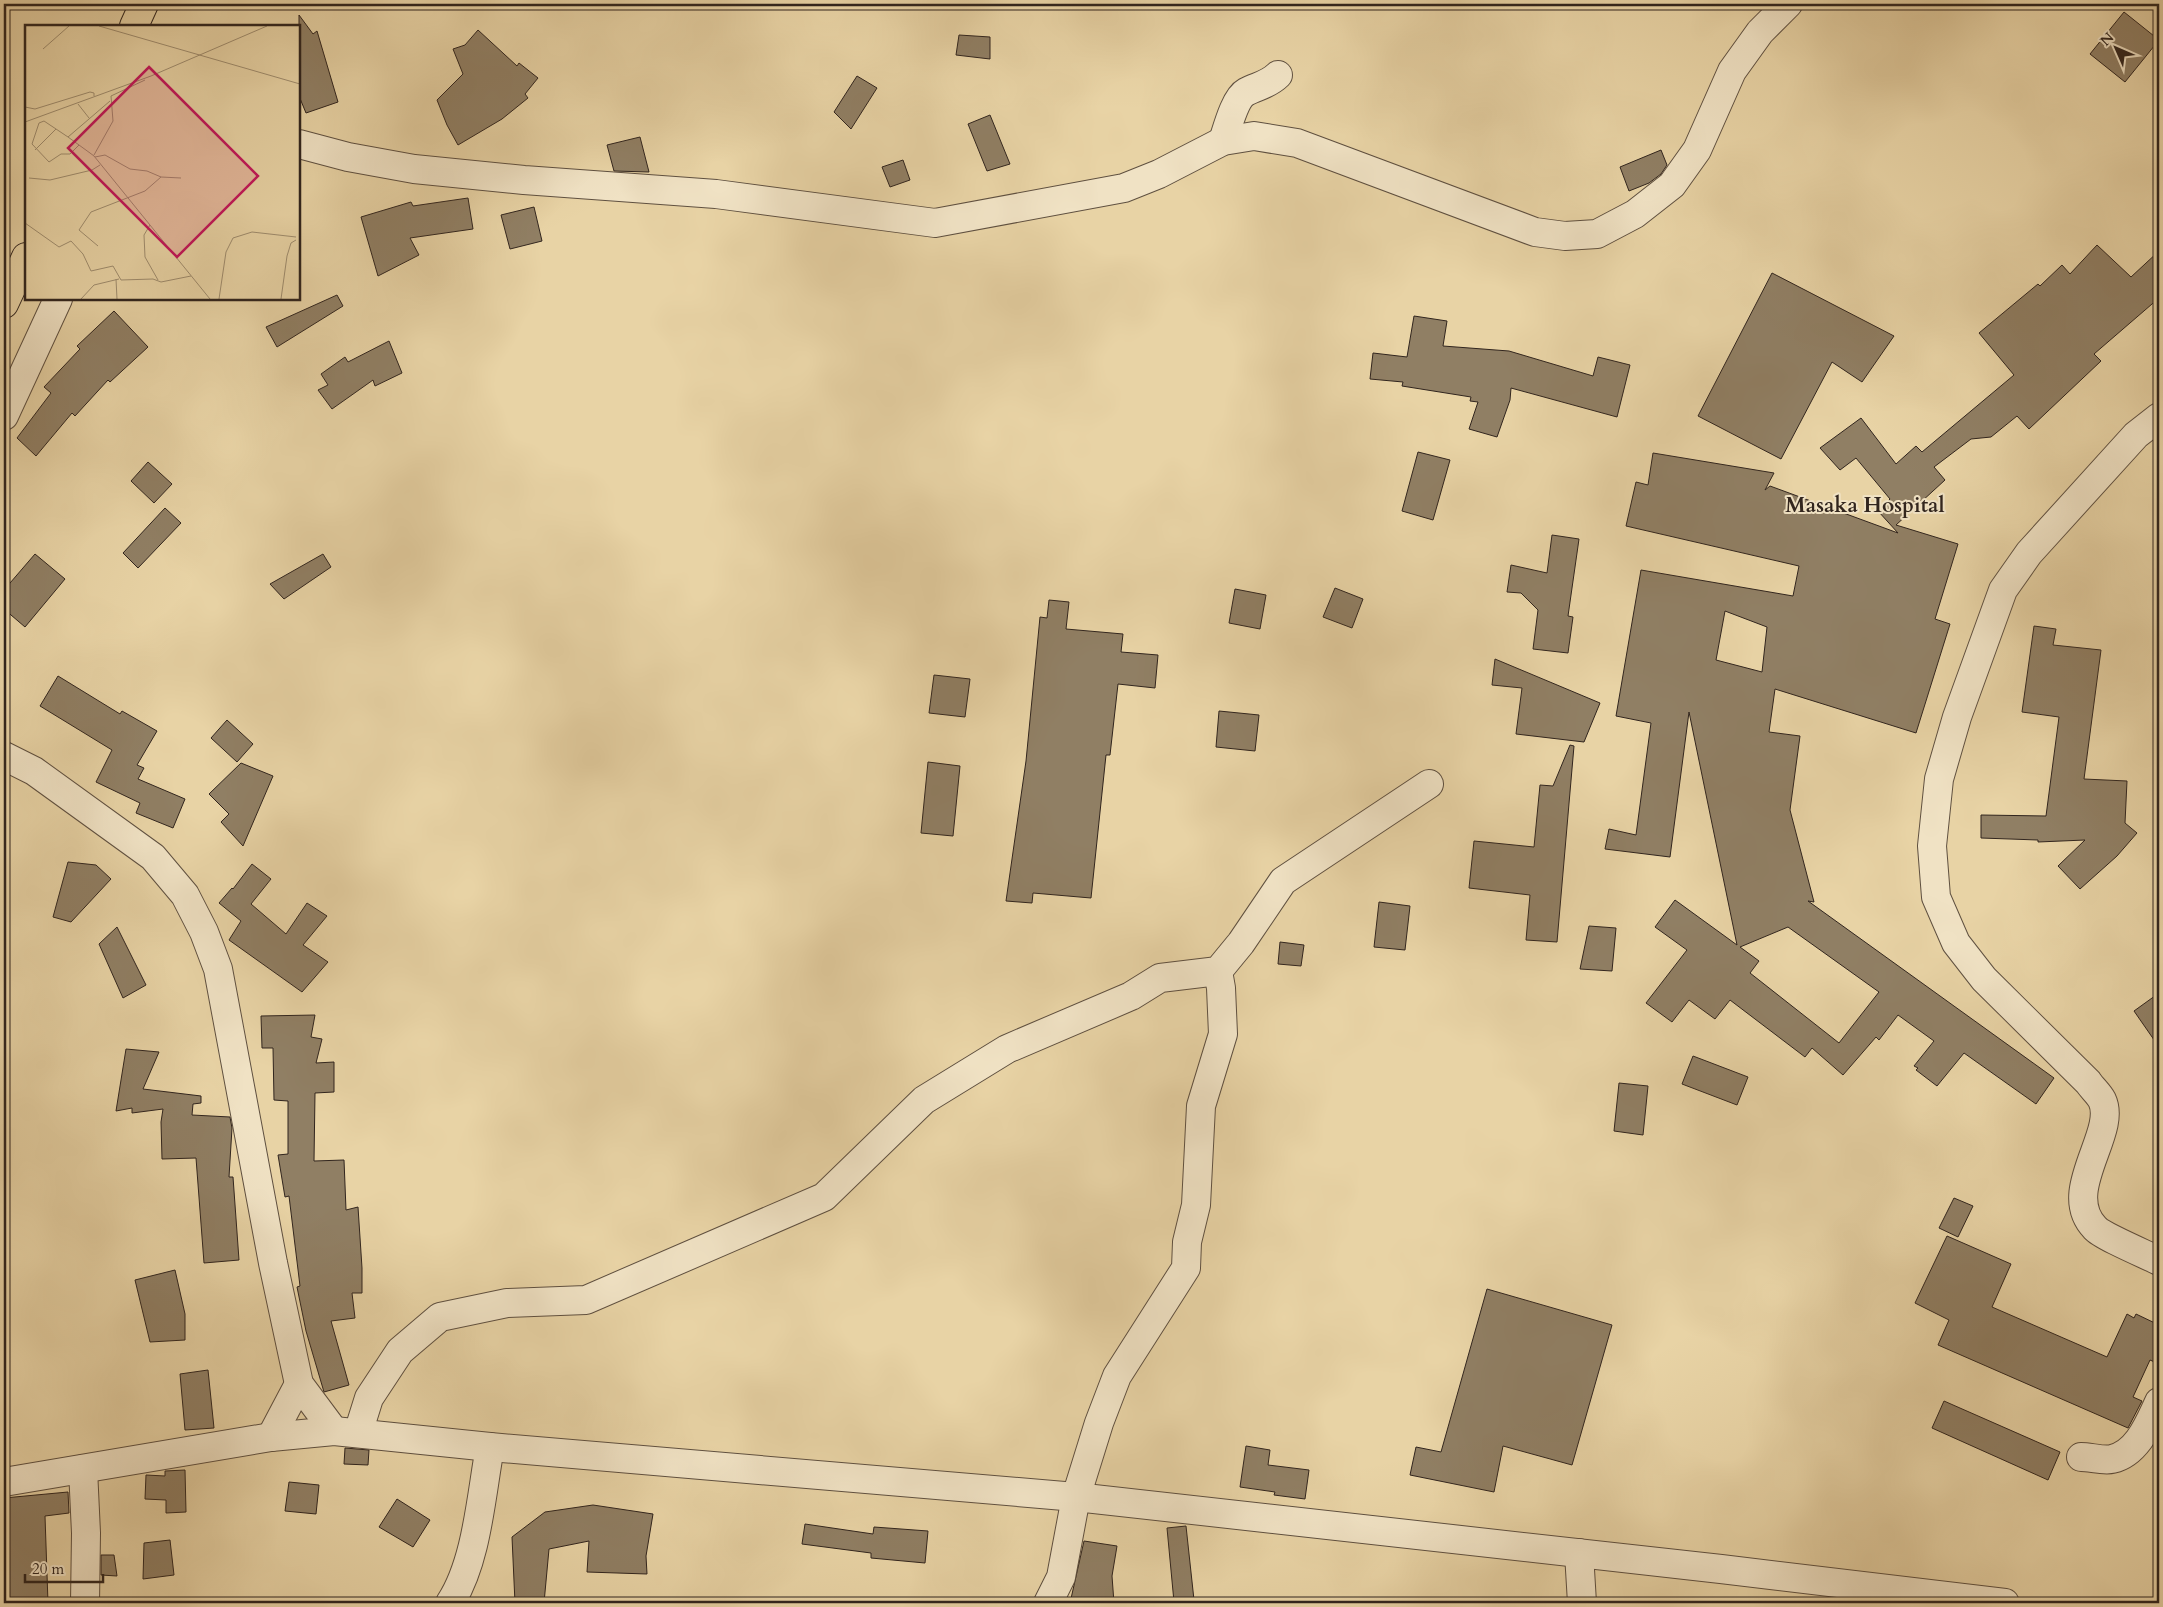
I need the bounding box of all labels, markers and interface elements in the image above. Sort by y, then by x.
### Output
north arrow [2090,22,2140,72]
inset map [25,25,300,300]
text: N [2096,28,2118,50]
district label: Masaka Hospital [1785,491,1945,520]
scale bar [25,1552,102,1584]
text: 20 m [32,1559,64,1579]

